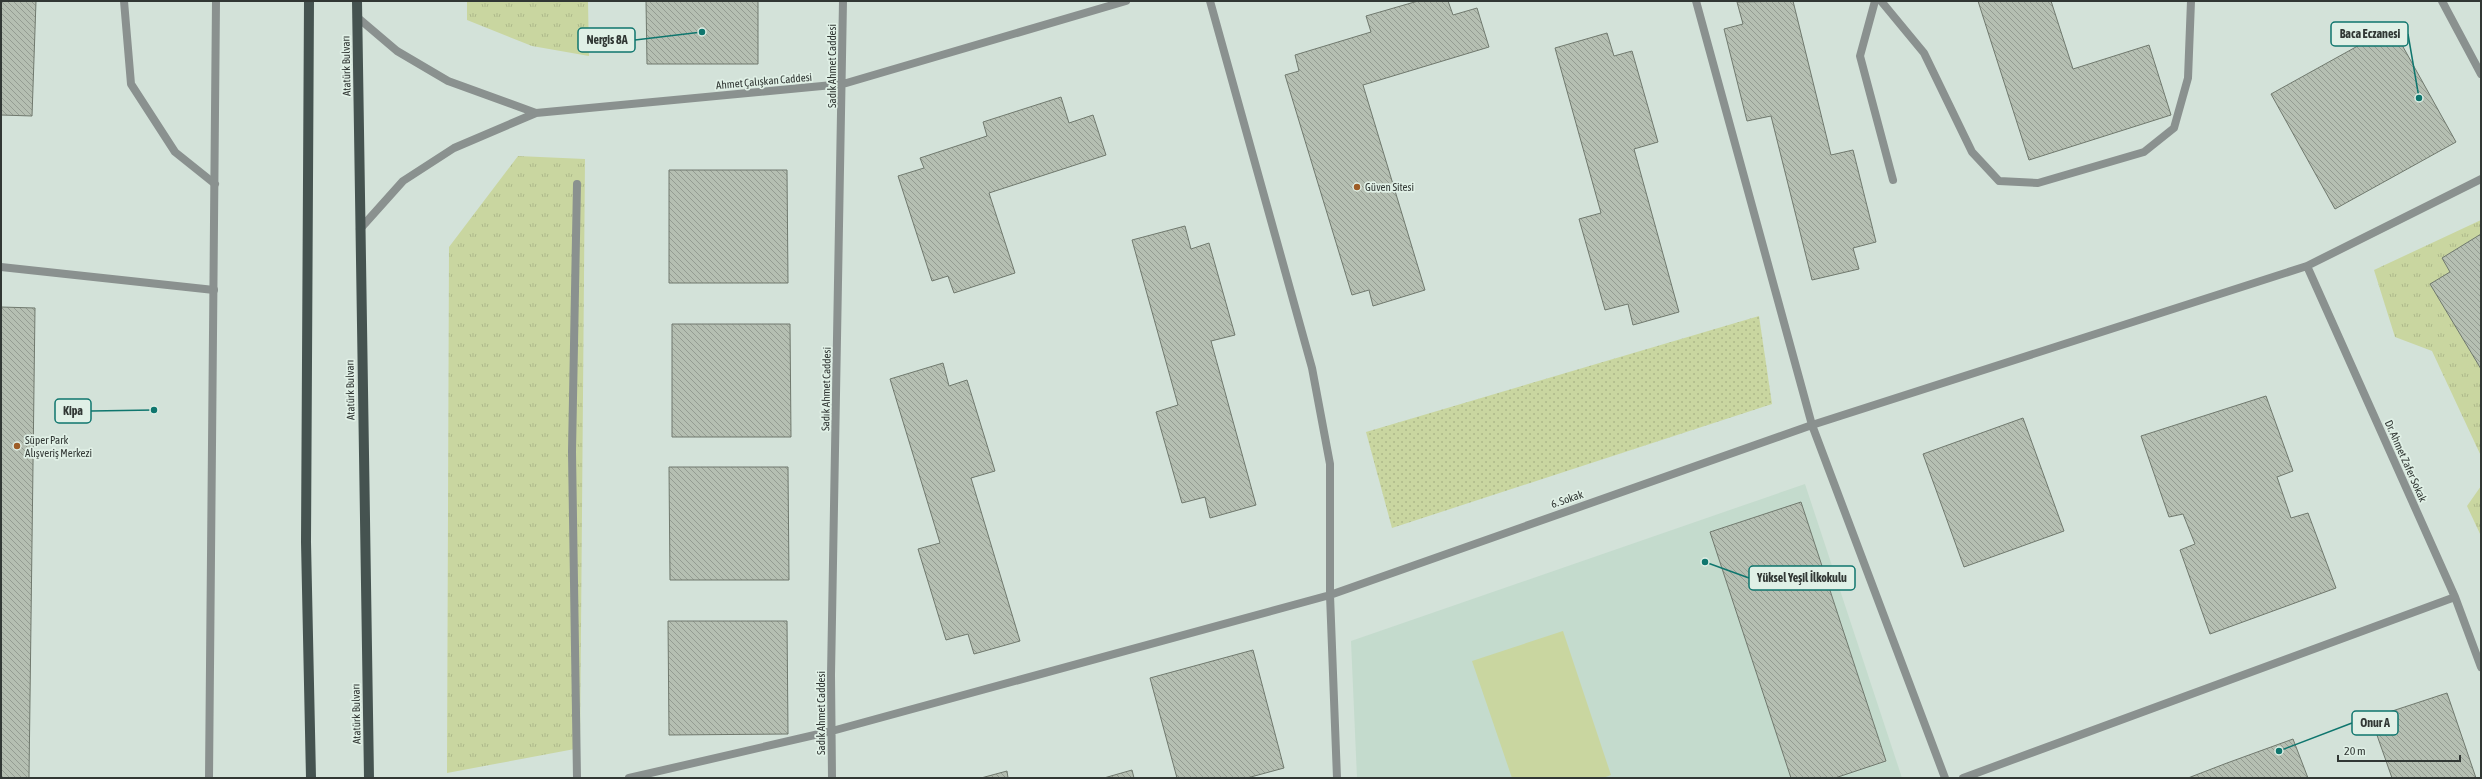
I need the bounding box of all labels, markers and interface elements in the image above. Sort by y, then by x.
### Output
callout: Baca Eczanesi [2331,22,2408,46]
street label: Sadık Ahmet Caddesi [826,24,838,108]
text: Baca Eczanesi [2340,27,2401,41]
callout: Nergis 8A [578,28,635,52]
text: Nergis 8A [586,33,628,47]
street label: Atatürk Bulvarı [339,36,353,96]
street label: Ahmet Çalışkan Caddesi [715,71,813,91]
place label: Güven Sitesi [1365,181,1414,193]
marker: Güven Sitesi [1352,182,1362,192]
street label: Sadık Ahmet Caddesi [819,347,833,431]
street label: Atatürk Bulvarı [343,360,357,420]
callout: Kipa [55,399,91,423]
text: Kipa [63,404,83,418]
street label: Dr. Ahmet Zafer Sokak [2383,418,2429,504]
place label: Süper Park Alışveriş Merkezi [25,434,92,459]
marker: Süper Park Alışveriş Merkezi [12,441,22,451]
street label: 6. Sokak [1549,488,1585,510]
callout: Yüksel Yeşil İlkokulu [1749,566,1855,590]
text: Yüksel Yeşil İlkokulu [1756,570,1847,585]
street label: Sadık Ahmet Caddesi [815,671,827,755]
street label: Atatürk Bulvarı [349,684,363,744]
callout: Onur A [2352,711,2398,735]
text: Onur A [2360,716,2390,730]
scale bar [2338,737,2460,763]
text: 20 m [2344,744,2366,758]

